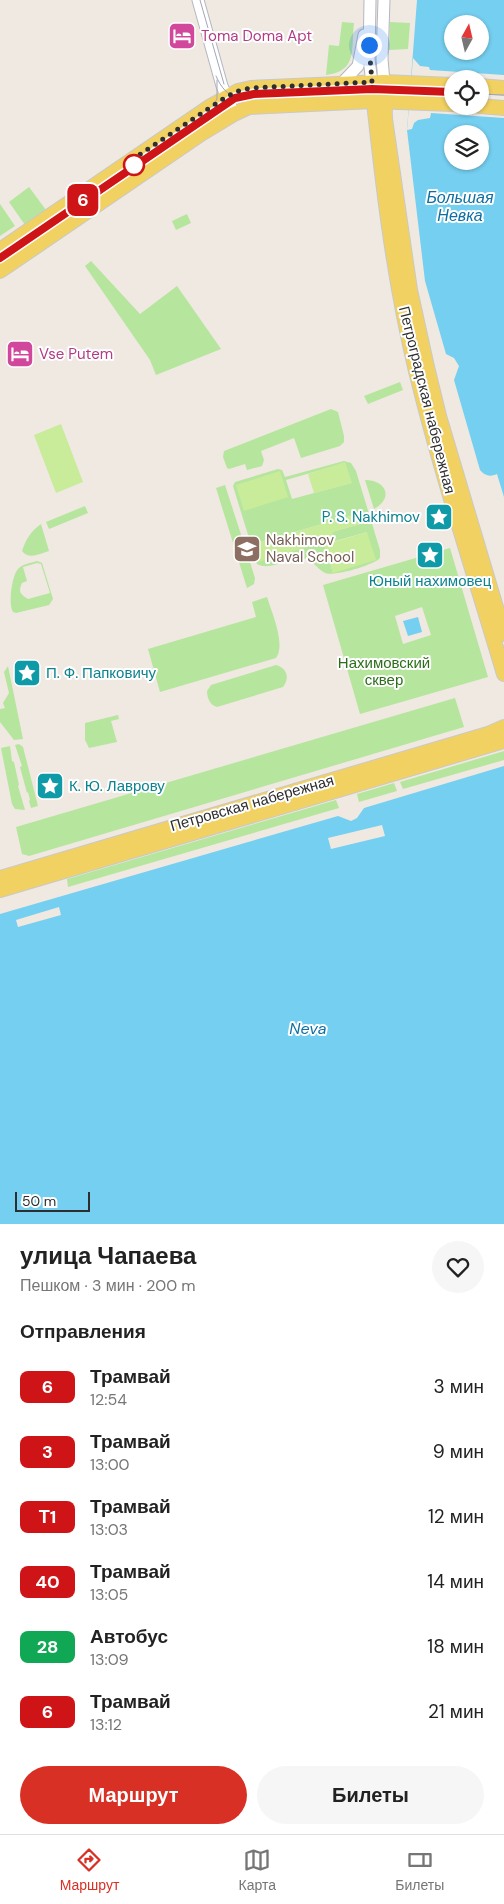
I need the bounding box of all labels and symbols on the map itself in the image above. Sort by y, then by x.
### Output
north arrow [444,15,489,60]
hotel icon: Toma Doma Apt [167,21,197,51]
place label: Toma Doma Apt [201,26,312,46]
your location [357,33,382,58]
unlabelled marker [123,154,145,176]
line badge: 6 [67,184,99,216]
water label: Большая Невка [426,187,494,226]
street label: Петроградская набережная [394,304,460,496]
hotel icon: Vse Putem [5,339,35,369]
place label: Vse Putem [39,344,113,364]
place icon: P. S. Nakhimov [424,502,454,532]
place label: P. S. Nakhimov [322,507,420,527]
place label: Nakhimov Naval School [266,530,354,567]
school or university icon: Nakhimov Naval School [232,534,262,564]
place icon: Юный нахимовец [415,540,445,570]
place label: Юный нахимовец [369,571,492,591]
park label: Нахимовский сквер [338,653,430,690]
place icon: П. Ф. Папковичу [12,658,42,688]
place label: П. Ф. Папковичу [46,663,157,683]
street label: Петровская набережная [168,770,336,836]
place icon: К. Ю. Лаврову [35,771,65,801]
place label: К. Ю. Лаврову [69,776,165,796]
water label: Neva [289,1018,327,1039]
scale bar [15,1189,90,1212]

